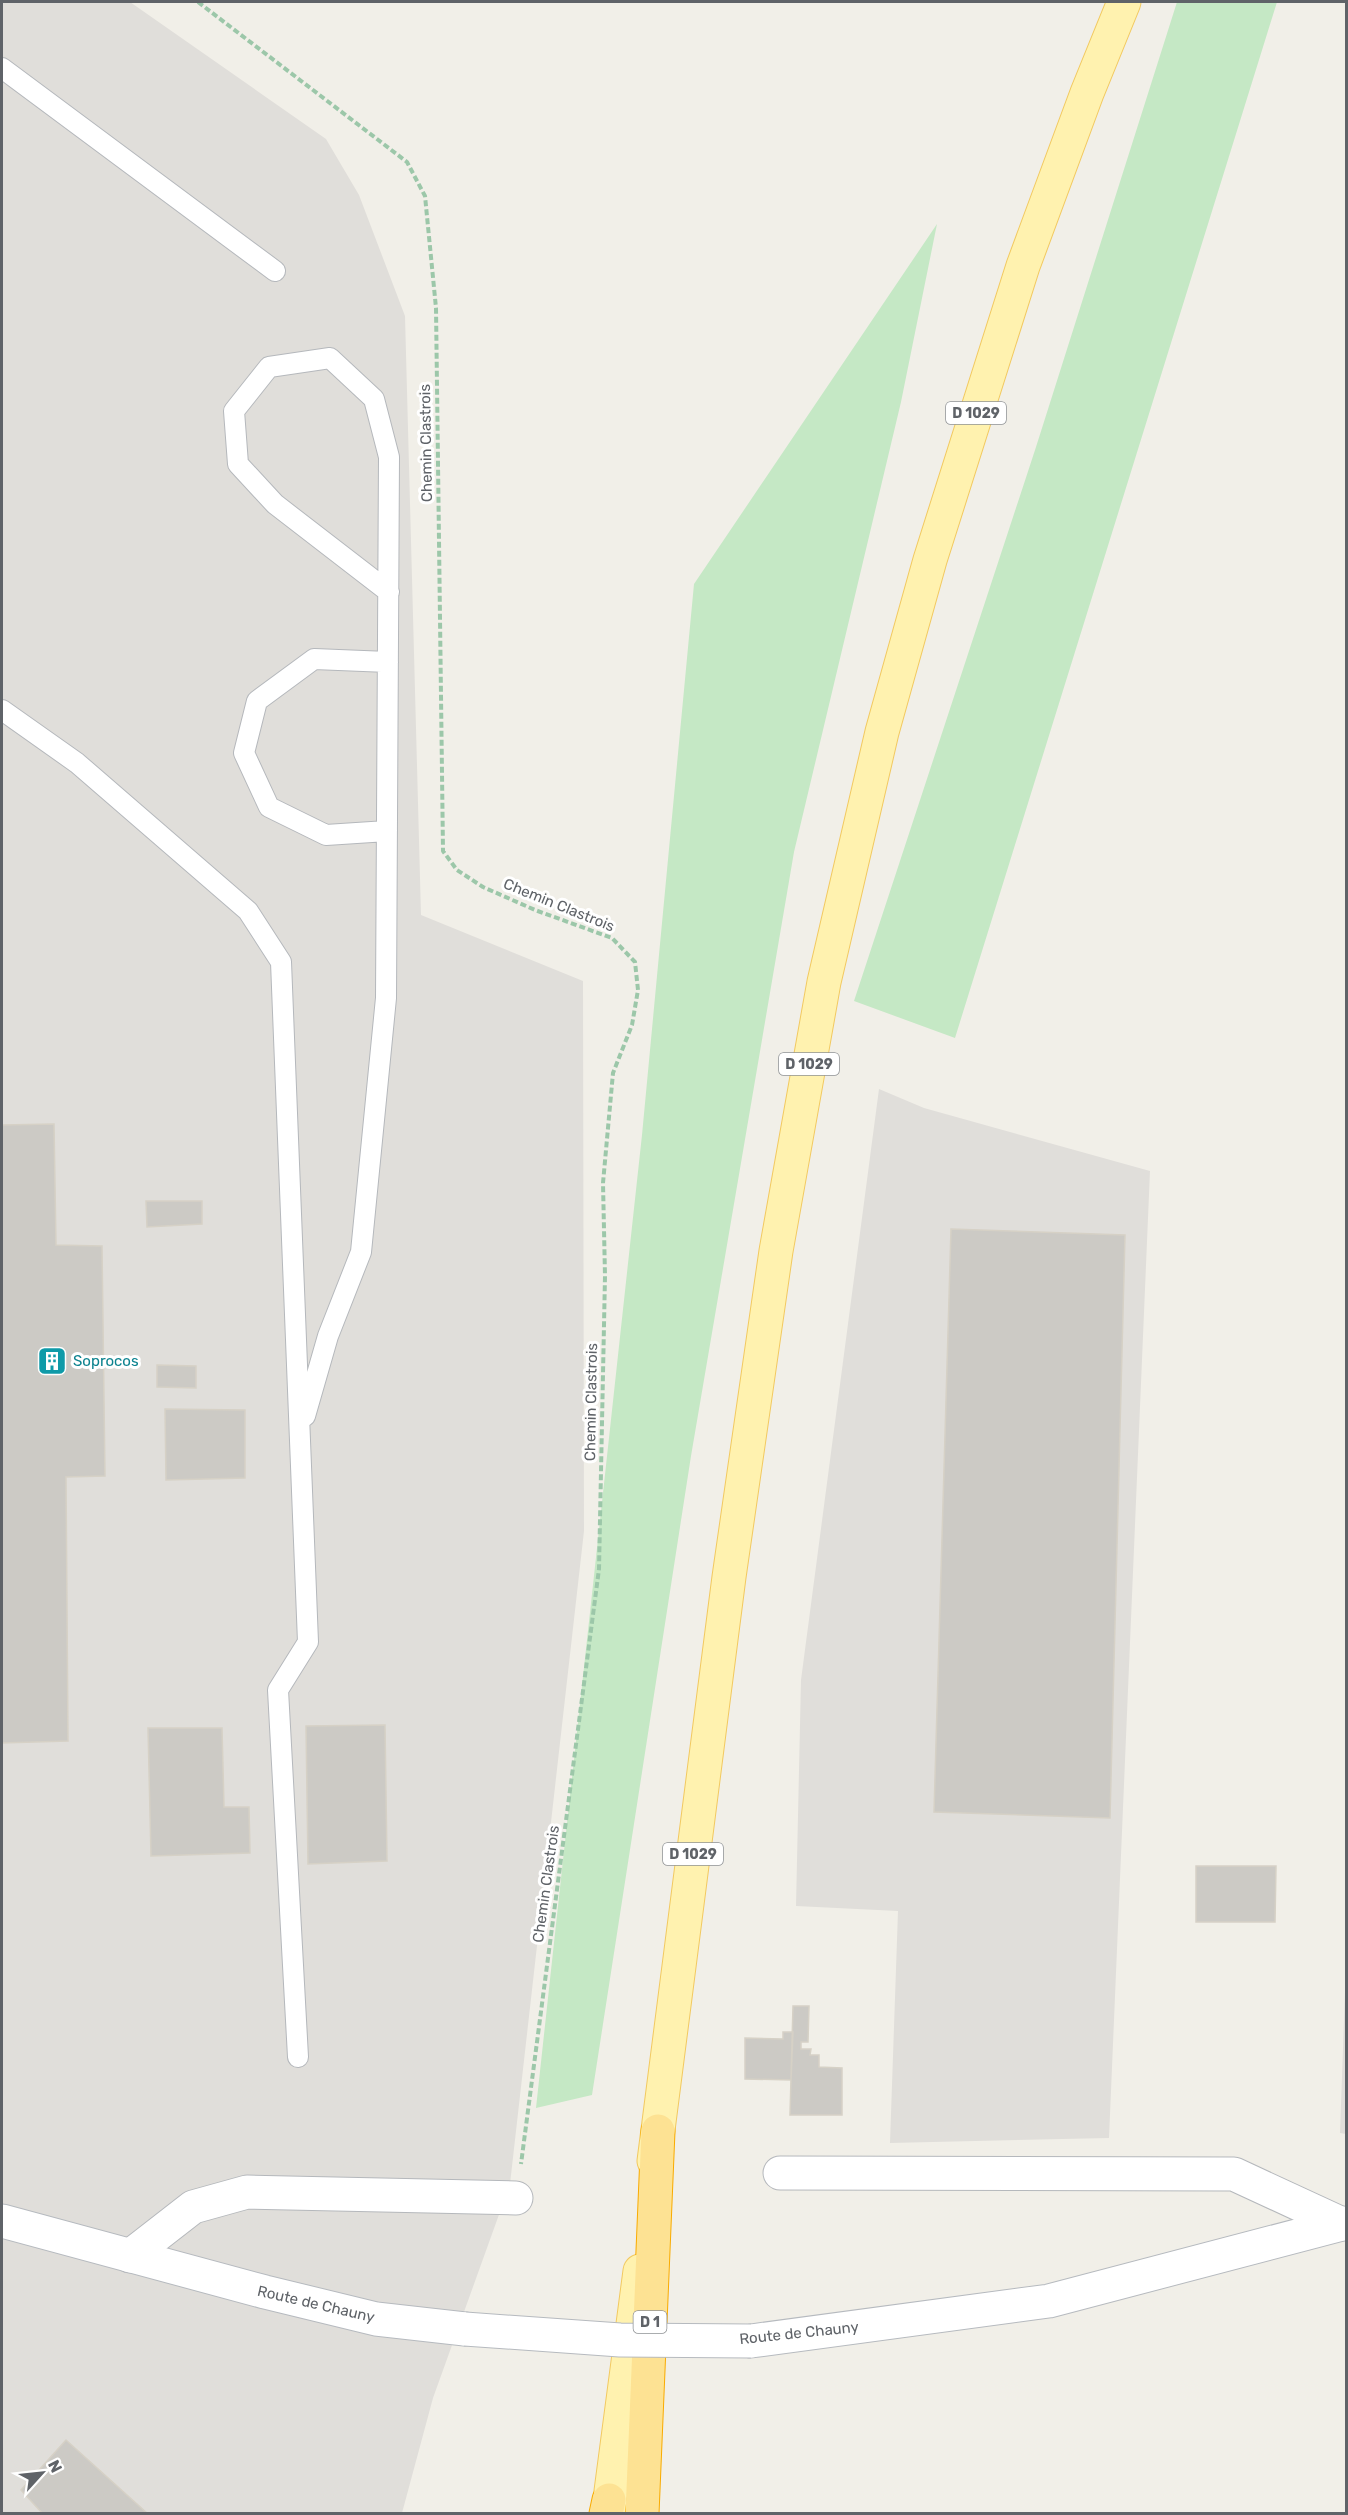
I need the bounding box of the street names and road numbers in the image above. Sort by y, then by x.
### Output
street label: Chemin Clastrois [416,383,436,502]
road number: D 1029 [946,402,1006,424]
street label: Chemin Clastrois [501,875,617,936]
road number: D 1029 [779,1053,839,1075]
street label: Chemin Clastrois [581,1342,601,1461]
street label: Chemin Clastrois [529,1824,563,1944]
road number: D 1029 [663,1843,723,1865]
street label: Route de Chauny [256,2282,376,2326]
road number: D 1 [634,2311,666,2333]
street label: Route de Chauny [738,2318,860,2348]

